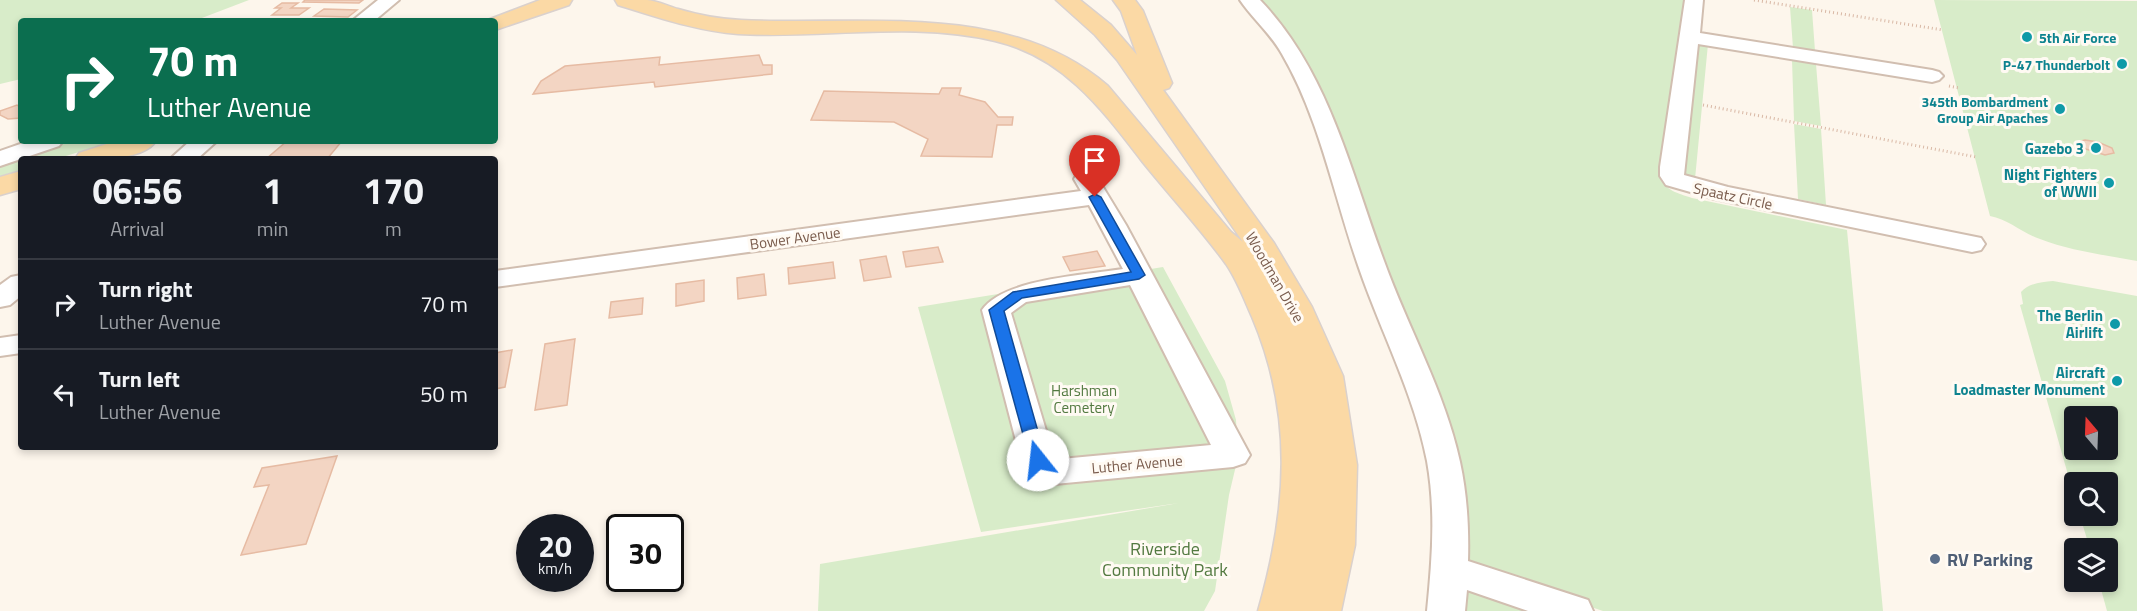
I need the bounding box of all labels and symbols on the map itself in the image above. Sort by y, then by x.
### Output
place label: 5th Air Force [2039,27,2116,48]
marker: 5th Air Force [2020,30,2034,44]
place label: P-47 Thunderbolt [2003,54,2110,75]
marker: P-47 Thunderbolt [2115,57,2129,71]
place label: 345th Bombardment Group Air Apaches [1921,91,2048,128]
marker: 345th Bombardment Group Air Apaches [2053,102,2067,116]
pin [1069,135,1120,197]
place label: Gazebo 3 [2025,137,2084,160]
marker: Gazebo 3 [2089,141,2103,155]
place label: Night Fighters of WWII [2004,163,2097,203]
street label: Spaatz Circle [1691,176,1775,216]
marker: Night Fighters of WWII [2102,176,2116,190]
street label: Bower Avenue [748,220,842,256]
street label: Woodman Drive [1240,228,1310,326]
place label: The Berlin Airlift [2037,304,2104,344]
marker: The Berlin Airlift [2108,317,2122,331]
place label: Aircraft Loadmaster Monument [1953,361,2106,401]
marker: Aircraft Loadmaster Monument [2110,374,2124,388]
park label: Harshman Cemetery [1051,379,1117,419]
north arrow [2064,406,2118,460]
position arrow [1006,428,1070,492]
street label: Luther Avenue [1090,449,1184,479]
speed limit sign: 30 [606,514,684,592]
park label: Riverside Community Park [1102,535,1228,583]
place label: RV Parking [1947,546,2033,573]
marker: RV Parking [1928,552,1942,566]

